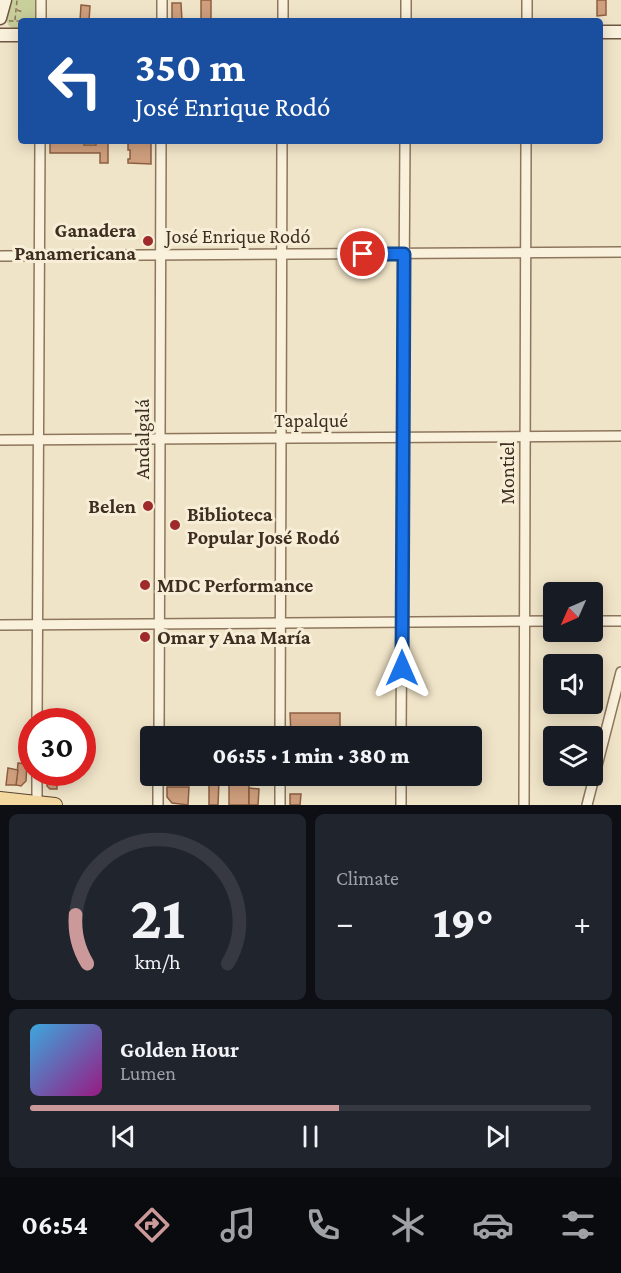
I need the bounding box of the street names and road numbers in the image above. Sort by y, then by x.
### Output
street label: José Enrique Rodó [164,225,310,248]
street label: Andalgalá [131,399,154,479]
street label: Tapalqué [274,409,348,432]
street label: Montiel [496,441,518,505]

